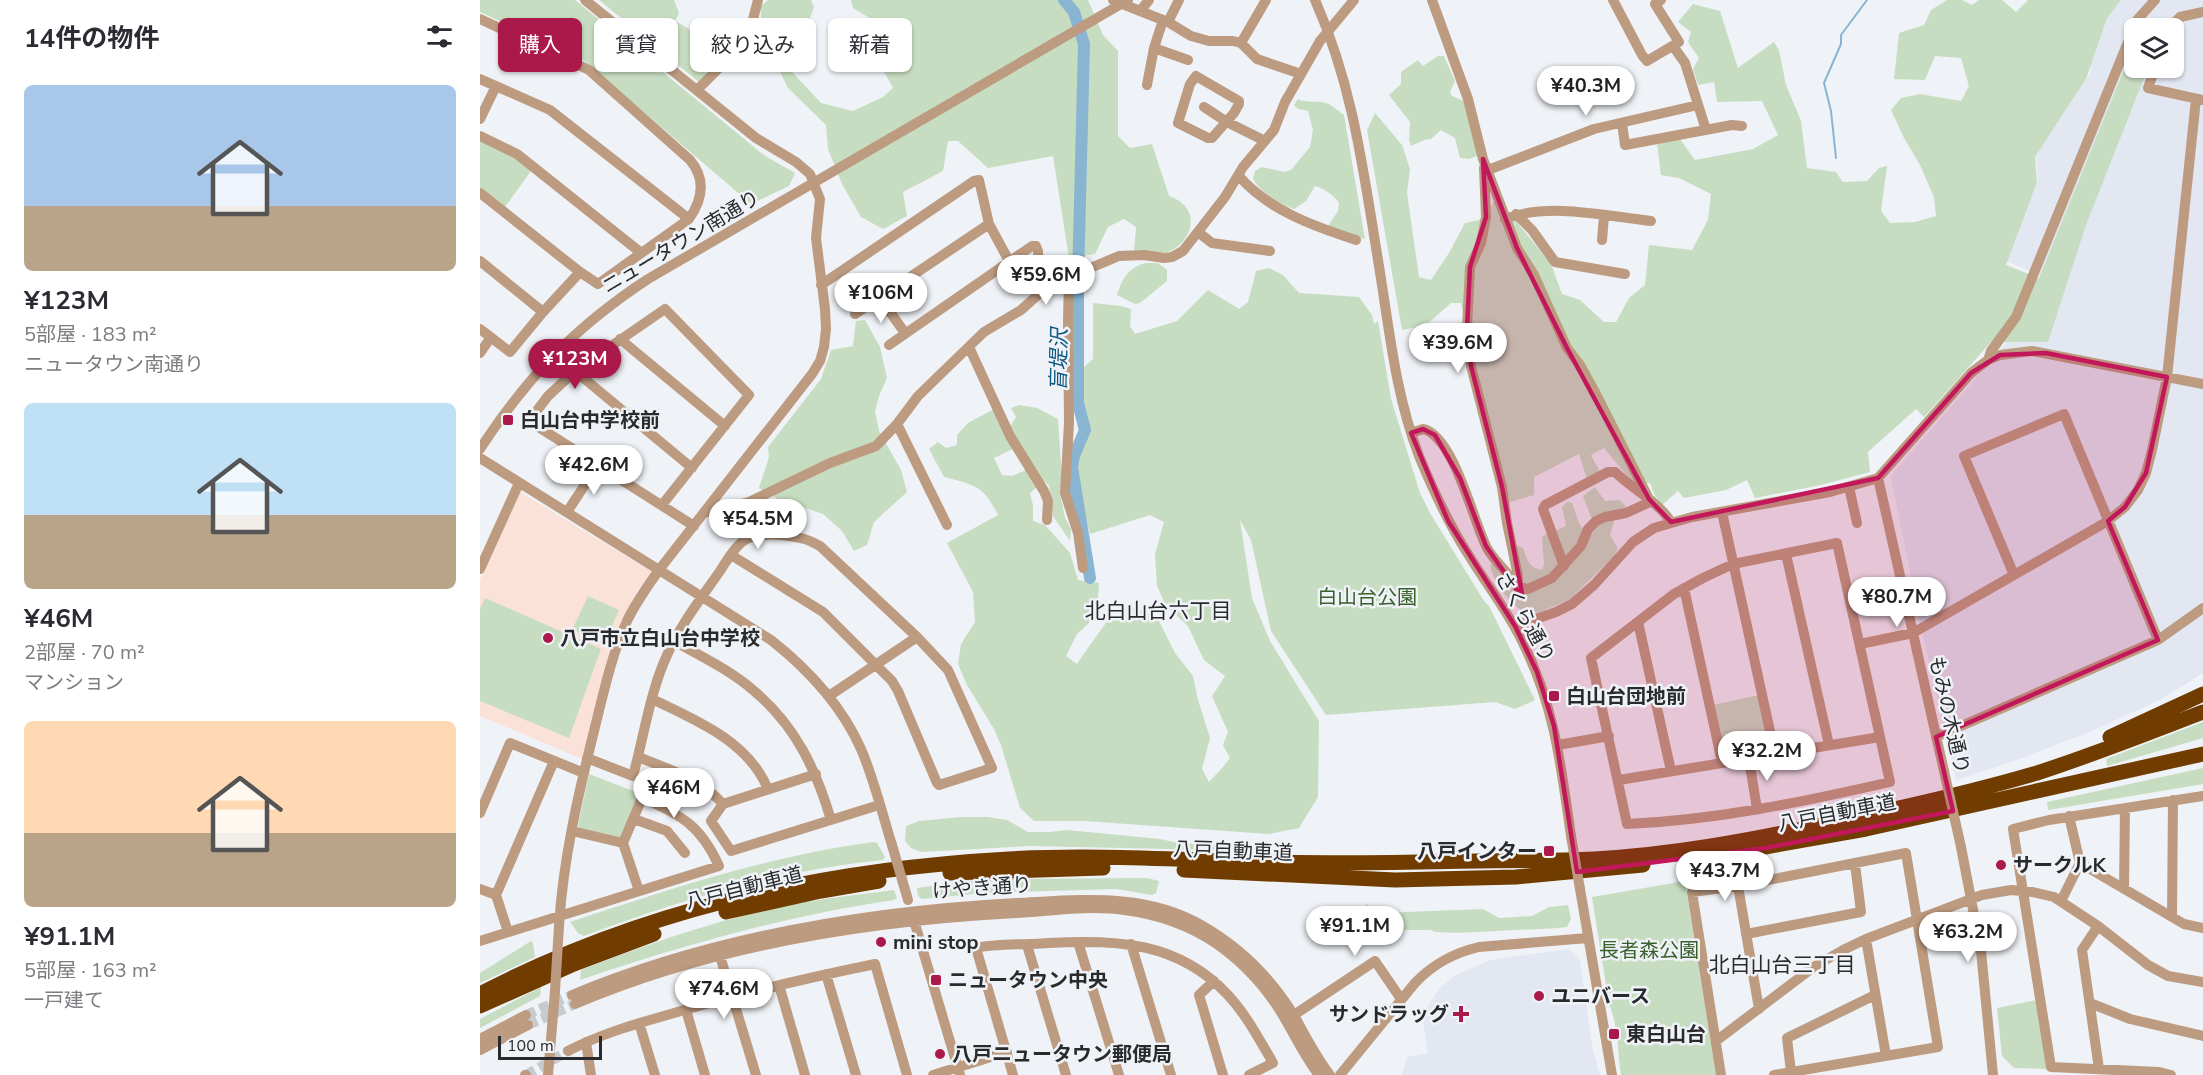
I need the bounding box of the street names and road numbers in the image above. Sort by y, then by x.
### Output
street label: ニュータウン南通り [597,184,765,300]
street label: さくら通り [1489,567,1561,667]
street label: もみの木通り [1922,654,1976,776]
street label: 八戸自動車道 [1776,788,1898,838]
street label: 八戸自動車道 [1173,835,1293,867]
street label: 八戸自動車道 [683,860,805,916]
street label: けやき通り [931,871,1033,905]

